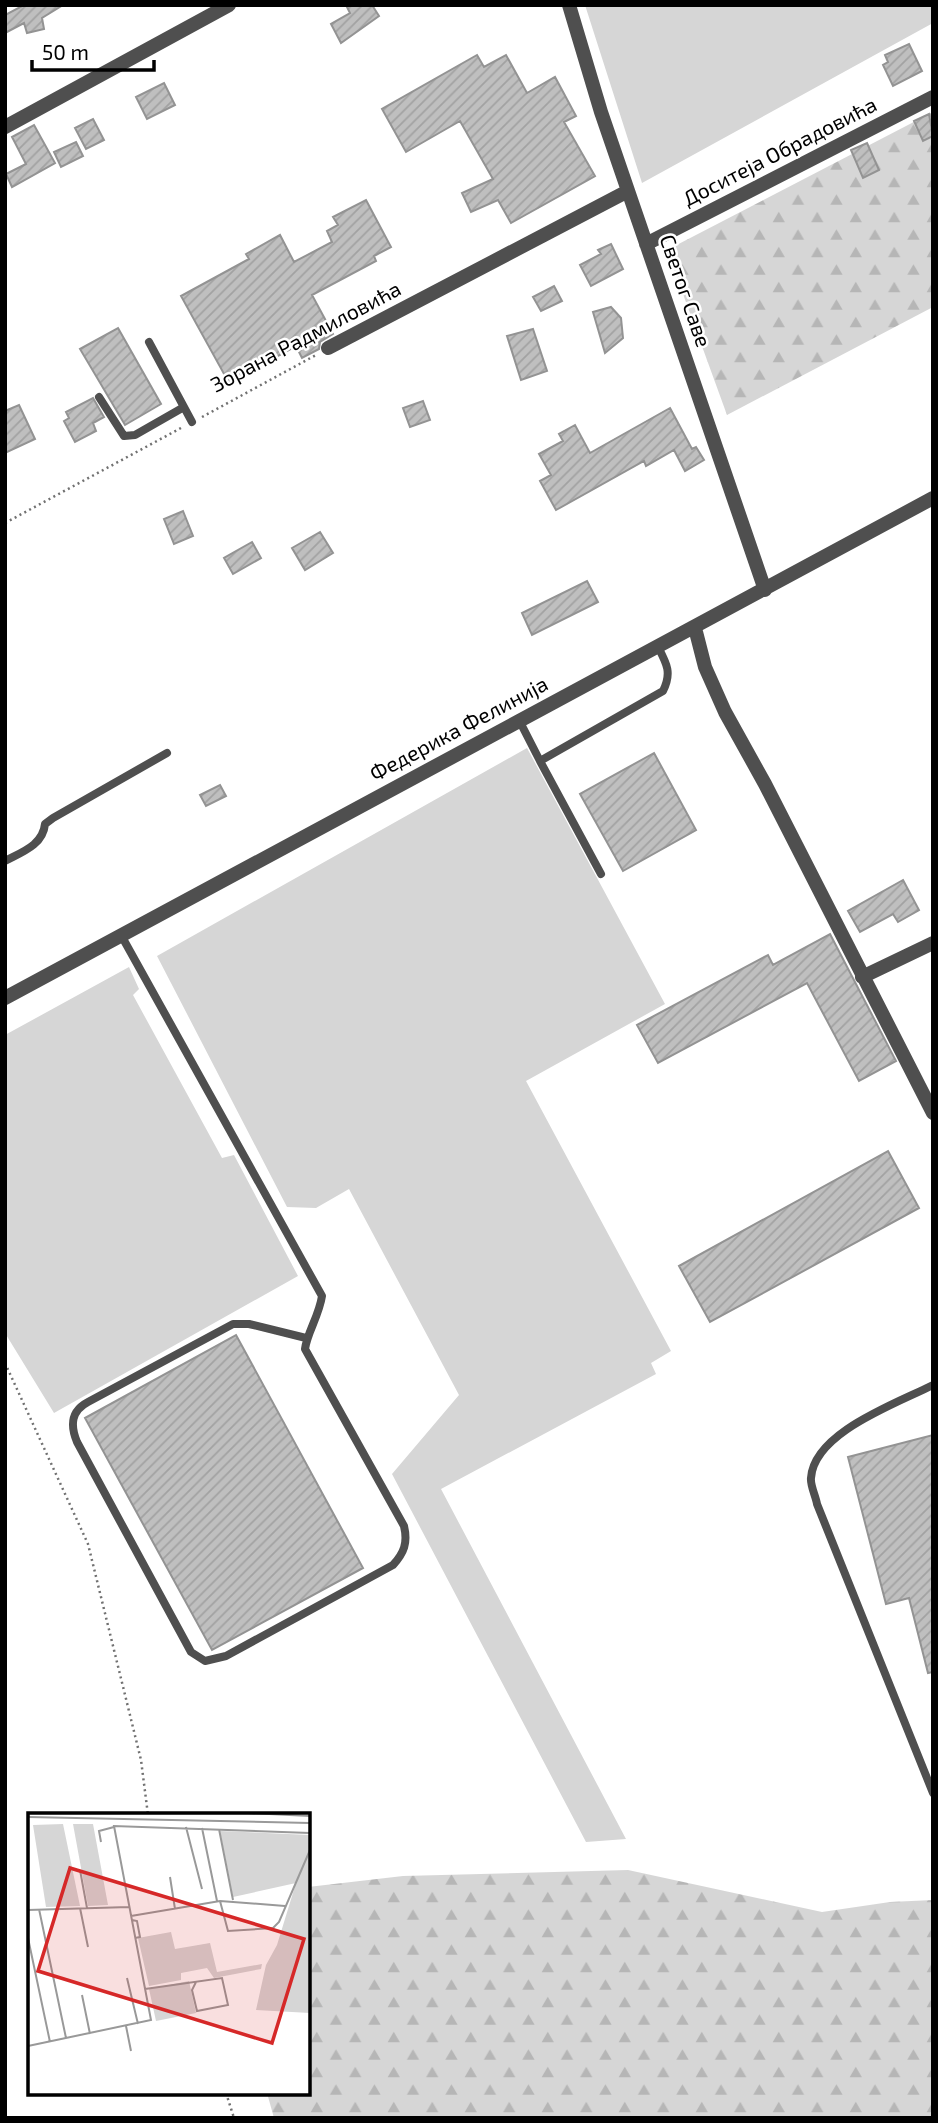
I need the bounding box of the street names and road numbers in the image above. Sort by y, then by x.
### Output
street label: Доситеја Обрадовића [678,91,881,211]
street label: Светог Саве [655,231,717,350]
street label: Зорана Радмиловића [206,275,405,396]
street label: Федерика Фелинија [365,670,552,786]

